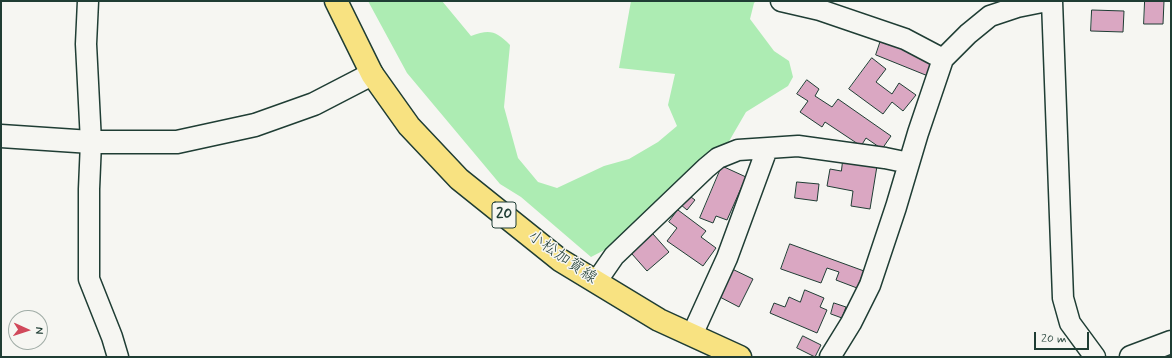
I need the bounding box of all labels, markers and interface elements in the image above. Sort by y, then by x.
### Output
road number: 20 [492,202,516,228]
street label: 小松加賀線 [524,227,600,289]
north arrow [8,310,48,350]
scale bar [1036,324,1091,350]
text: N [32,327,46,335]
text: 20 m [1041,331,1067,347]

